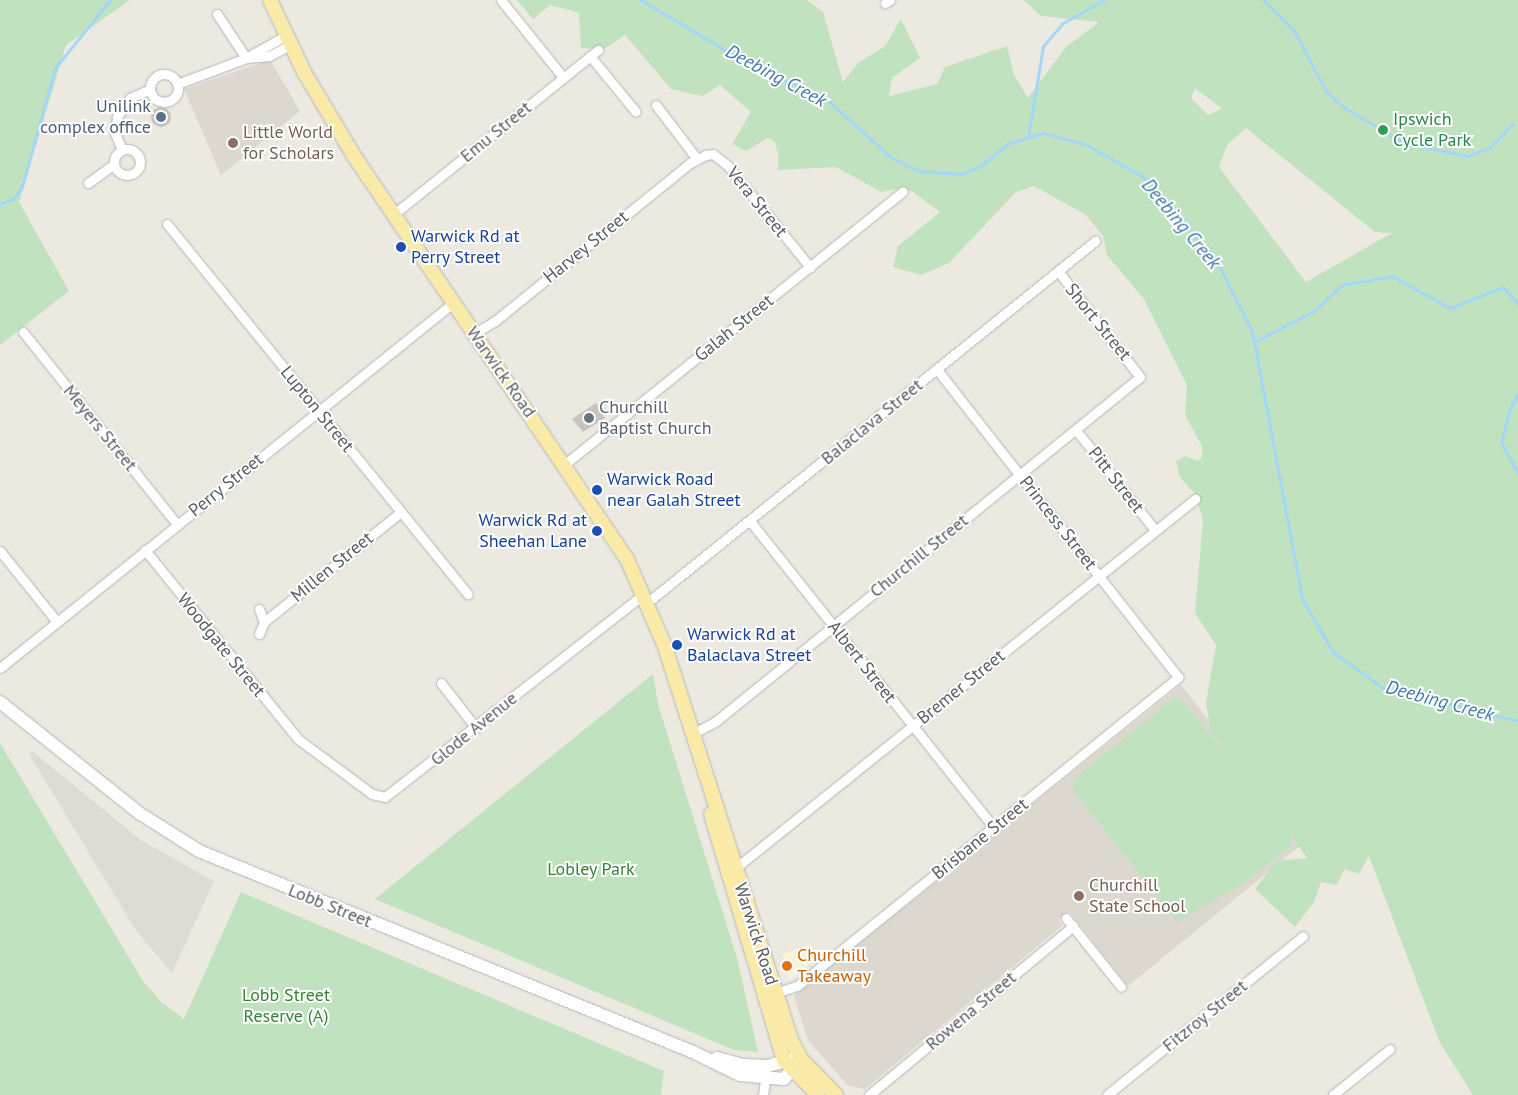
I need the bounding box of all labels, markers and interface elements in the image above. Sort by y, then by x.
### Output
water label: Deebing Creek [722,40,830,112]
place label: Unilink complex office [39,96,151,138]
street label: Emu Street [456,97,536,167]
place label: Ipswich Cycle Park [1393,109,1471,152]
marker: Unilink complex office [155,111,167,123]
place label: Little World for Scholars [243,122,334,164]
marker: Ipswich Cycle Park [1377,124,1389,136]
marker: Little World for Scholars [227,137,239,149]
street label: Vera Street [722,163,792,241]
water label: Deebing Creek [1137,174,1225,274]
street label: Harvey Street [539,206,633,288]
place label: Warwick Rd at Perry Street [411,226,520,268]
marker: Warwick Rd at Perry Street [395,241,407,253]
street label: Short Street [1060,279,1136,365]
street label: Galah Street [690,290,778,366]
street label: Warwick Road [461,322,541,422]
street label: Lupton Street [276,362,358,456]
street label: Balaclava Street [817,374,927,470]
street label: Meyers Street [59,380,141,476]
place label: Churchill Baptist Church [599,397,711,439]
marker: Churchill Baptist Church [583,412,595,424]
street label: Pitt Street [1084,443,1148,517]
street label: Perry Street [184,448,268,522]
place label: Warwick Road near Galah Street [607,469,741,512]
street label: Princess Street [1015,472,1101,574]
marker: Warwick Road near Galah Street [591,484,603,496]
place label: Warwick Rd at Sheehan Lane [478,510,587,552]
street label: Churchill Street [866,510,972,602]
marker: Warwick Rd at Sheehan Lane [591,525,603,537]
street label: Millen Street [287,527,377,607]
street label: Woodgate Street [172,589,270,701]
street label: Albert Street [823,617,901,707]
place label: Warwick Rd at Balaclava Street [687,624,811,666]
marker: Warwick Rd at Balaclava Street [671,639,683,651]
street label: Bremer Street [913,645,1009,729]
water label: Deebing Creek [1383,676,1497,726]
street label: Glode Avenue [426,687,522,771]
street label: Brisbane Street [928,794,1032,884]
park label: Lobley Park [547,858,635,880]
place label: Churchill State School [1089,875,1186,918]
street label: Lobb Street [285,879,375,933]
street label: Warwick Road [729,880,783,988]
marker: Churchill State School [1073,890,1085,902]
place label: Churchill Takeaway [797,945,871,988]
marker: Churchill Takeaway [781,960,793,972]
street label: Rowena Street [922,967,1020,1055]
street label: Fitzroy Street [1158,975,1252,1057]
park label: Lobb Street Reserve (A) [242,985,330,1028]

